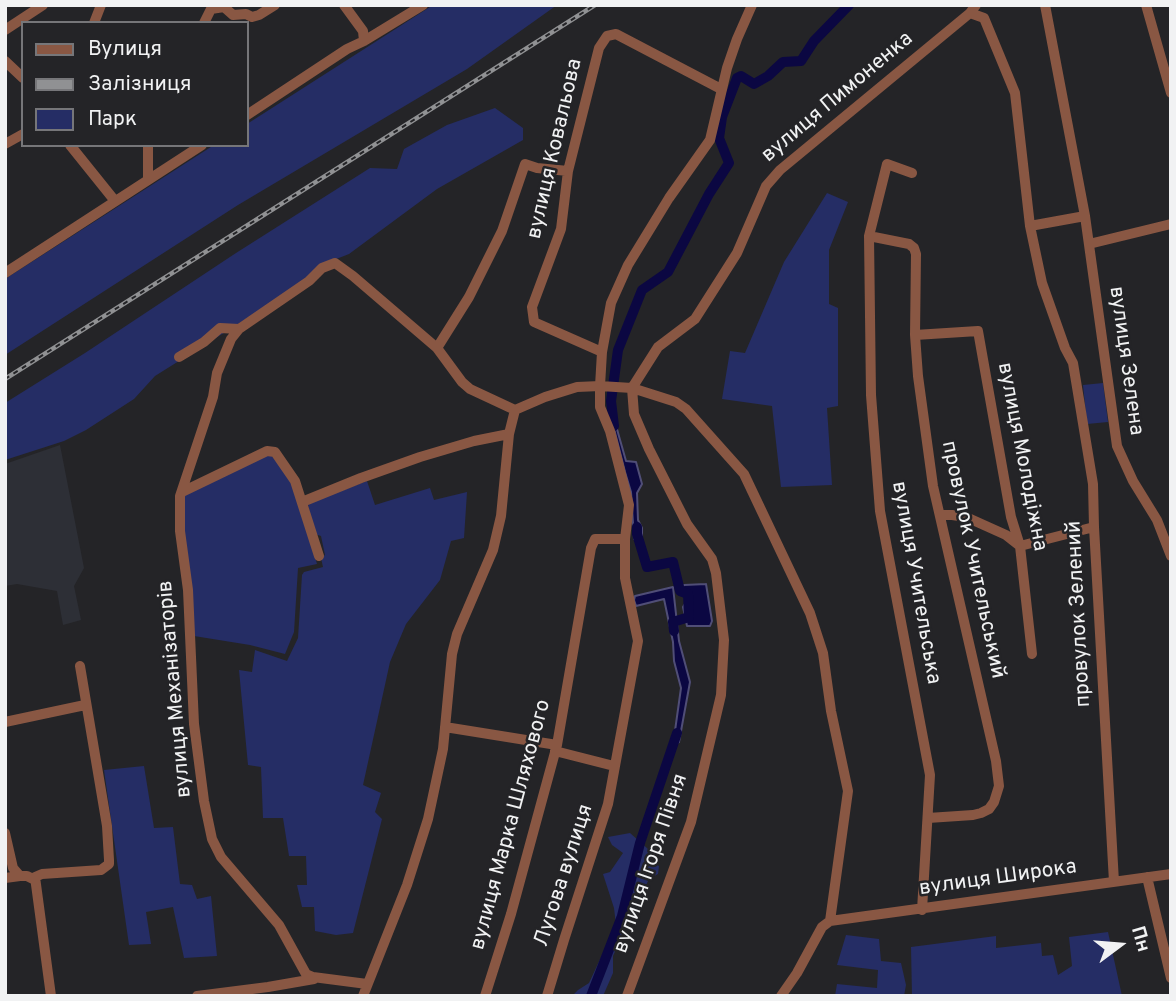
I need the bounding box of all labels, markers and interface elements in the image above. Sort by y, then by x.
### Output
legend [21,21,248,147]
street label: вулиця Пимоненка [757,27,919,169]
text: Вулиця [88,36,162,63]
street label: вулиця Ковальова [523,56,589,242]
text: Залізниця [88,71,192,98]
text: Парк [88,106,137,133]
street label: вулиця Зелена [1102,285,1148,437]
street label: вулиця Молодіжна [990,361,1052,553]
street label: провулок Учительський [934,439,1010,681]
street label: вулиця Учительська [885,480,945,686]
street label: провулок Зелений [1063,520,1097,708]
street label: вулиця Механізаторів [154,579,198,799]
street label: вулиця Марка Шляхового [466,697,558,953]
street label: вулиця Ігоря Півня [609,771,695,957]
street label: Лугова вулиця [530,802,600,950]
street label: вулиця Широка [918,855,1078,903]
north arrow [1085,910,1155,980]
text: Пн [1125,924,1155,955]

